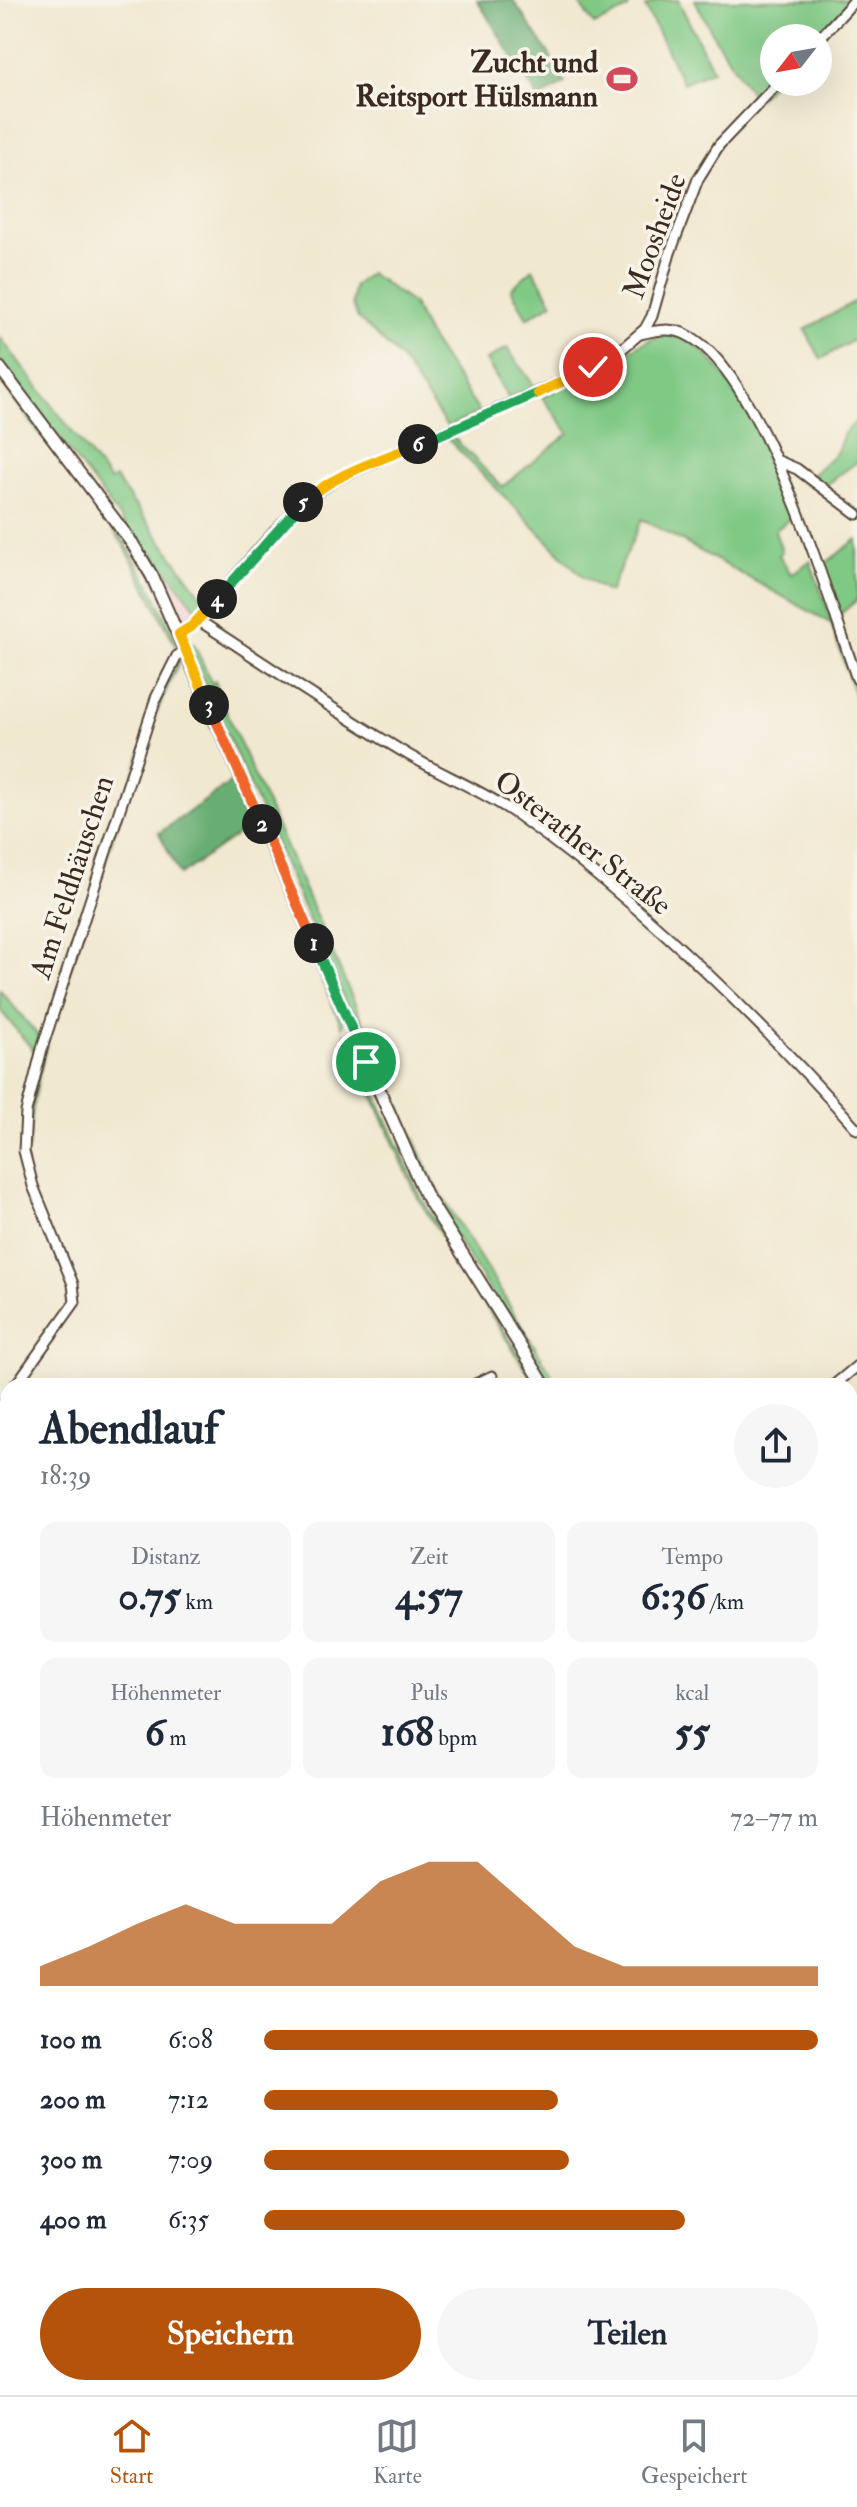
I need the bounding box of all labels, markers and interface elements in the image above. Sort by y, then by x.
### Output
north arrow [760,24,832,96]
map controls [760,24,832,96]
place label: Zucht und Reitsport Hülsmann [355,44,599,115]
sports icon: Zucht und Reitsport Hülsmann [605,62,639,96]
street label: Moosheide [615,168,695,304]
pin [559,333,627,401]
icon: check [571,345,615,389]
pin: 6 [398,424,438,464]
text: 6 [412,430,424,458]
pin: 5 [283,482,323,522]
text: 5 [298,488,308,516]
pin: 4 [197,579,237,619]
text: 4 [211,585,223,613]
pin: 3 [189,685,229,725]
text: 3 [205,691,213,719]
street label: Osterather Straße [487,762,679,924]
street label: Am Feldhäuschen [21,771,122,984]
pin: 2 [242,804,282,844]
text: 2 [256,810,268,838]
pin: 1 [294,923,334,963]
text: 1 [310,929,318,957]
pin [332,1028,400,1096]
icon: arrive [344,1040,388,1084]
text: Abendlauf [40,1402,219,1457]
button: share [734,1404,818,1488]
text: 18:39 [40,1460,91,1492]
text: Distanz [131,1543,200,1571]
text: Zeit [410,1543,448,1571]
text: Tempo [662,1543,723,1571]
text: 0.75 [118,1571,181,1622]
text: 4:57 [395,1571,463,1622]
text: 6:36 [641,1571,706,1622]
text: km [181,1588,213,1616]
text: /km [706,1588,744,1616]
text: Höhenmeter [110,1679,221,1707]
text: Puls [410,1679,448,1707]
text: kcal [675,1679,709,1707]
text: 6 [145,1707,165,1758]
text: 168 [381,1707,434,1758]
text: 55 [675,1707,710,1758]
text: m [165,1724,187,1752]
text: bpm [434,1724,477,1752]
text: Höhenmeter [40,1802,171,1834]
text: 72–77 m [730,1802,818,1834]
text: 100 m [40,2024,101,2056]
text: 6:08 [168,2024,213,2056]
text: 200 m [40,2084,105,2116]
text: 7:12 [168,2084,209,2116]
text: 300 m [40,2144,102,2176]
text: 7:09 [168,2144,213,2176]
text: 400 m [40,2204,106,2236]
text: 6:35 [168,2204,209,2236]
button: Speichern [40,2288,421,2380]
button: Teilen [437,2288,818,2380]
tab: Start [110,2414,154,2490]
tab: Karte [373,2414,422,2490]
tab: Gespeichert [641,2414,747,2490]

